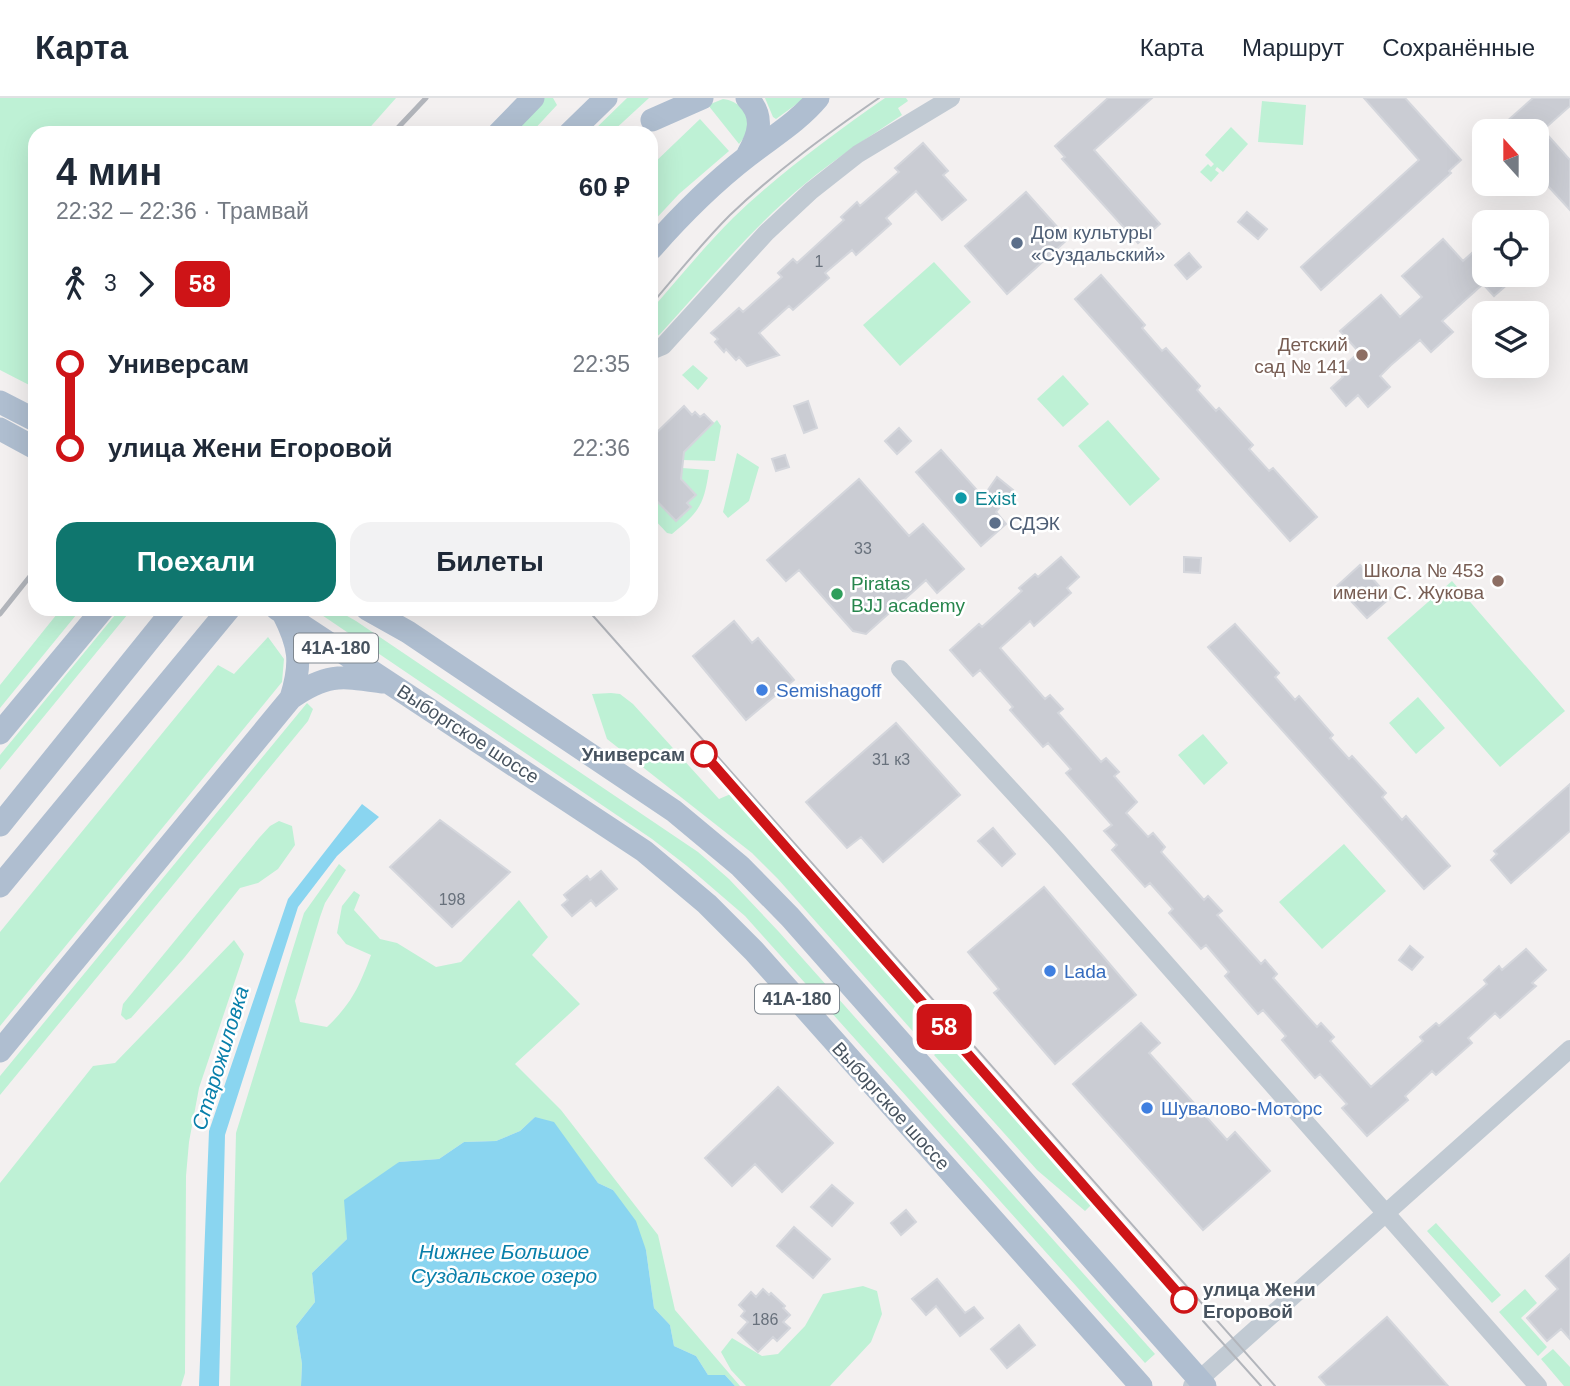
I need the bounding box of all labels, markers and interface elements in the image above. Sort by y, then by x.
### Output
text: Карта [35,29,128,66]
text: Карта [1140,34,1204,61]
text: Маршрут [1242,34,1344,61]
text: Сохранённые [1382,34,1535,61]
north arrow [1472,119,1549,196]
map controls [1472,119,1549,378]
text: 4 мин [56,151,162,193]
text: 60 ₽ [579,172,630,202]
text: 22:32 – 22:36 · Трамвай [56,198,309,224]
button: locate [1472,210,1549,287]
place label: Дом культуры «Суздальский» [1031,222,1165,265]
marker: Дом культуры «Суздальский» [1009,235,1025,251]
house number: 1 [815,253,824,270]
icon: walk [56,265,94,303]
icon: forward [127,265,165,303]
text: 3 [104,270,117,296]
text: 58 [189,270,216,297]
button: layers [1472,301,1549,378]
place label: Детский сад № 141 [1254,334,1348,377]
marker: Детский сад № 141 [1354,347,1370,363]
text: Универсам [108,349,249,379]
text: 22:35 [572,351,630,377]
text: улица Жени Егоровой [108,433,392,463]
text: 22:36 [572,435,630,461]
place label: Exist [975,488,1017,509]
marker: Exist [953,490,969,506]
place label: СДЭК [1009,513,1060,534]
marker: СДЭК [987,515,1003,531]
button: Поехали [56,522,336,602]
button: Билеты [350,522,630,602]
house number: 33 [854,540,872,557]
place label: Школа № 453 имени С. Жукова [1333,560,1484,603]
place label: Piratas BJJ academy [851,573,966,616]
marker: Школа № 453 имени С. Жукова [1490,573,1506,589]
marker: Piratas BJJ academy [829,586,845,602]
road number: 41А-180 [294,634,378,662]
street label: Выборгское шоссе [393,680,543,788]
place label: Semishagoff [776,680,882,701]
marker: Semishagoff [754,682,770,698]
marker: Универсам [691,741,717,767]
place label: Универсам [582,744,685,765]
house number: 31 к3 [872,751,910,768]
house number: 198 [439,891,465,908]
place label: Lada [1064,961,1107,982]
marker: Lada [1042,963,1058,979]
water label: Старожиловка [187,983,253,1133]
road number: 41А-180 [755,985,839,1014]
line badge: 58 [912,1004,976,1050]
text: 58 [931,1013,957,1040]
street label: Выборгское шоссе [828,1038,954,1174]
place label: Шувалово-Моторс [1161,1098,1322,1119]
marker: Шувалово-Моторс [1139,1100,1155,1116]
water label: Нижнее Большое Суздальское озеро [411,1240,598,1287]
place label: улица Жени Егоровой [1203,1279,1316,1322]
marker: улица Жени Егоровой [1171,1287,1197,1313]
house number: 186 [752,1311,778,1328]

